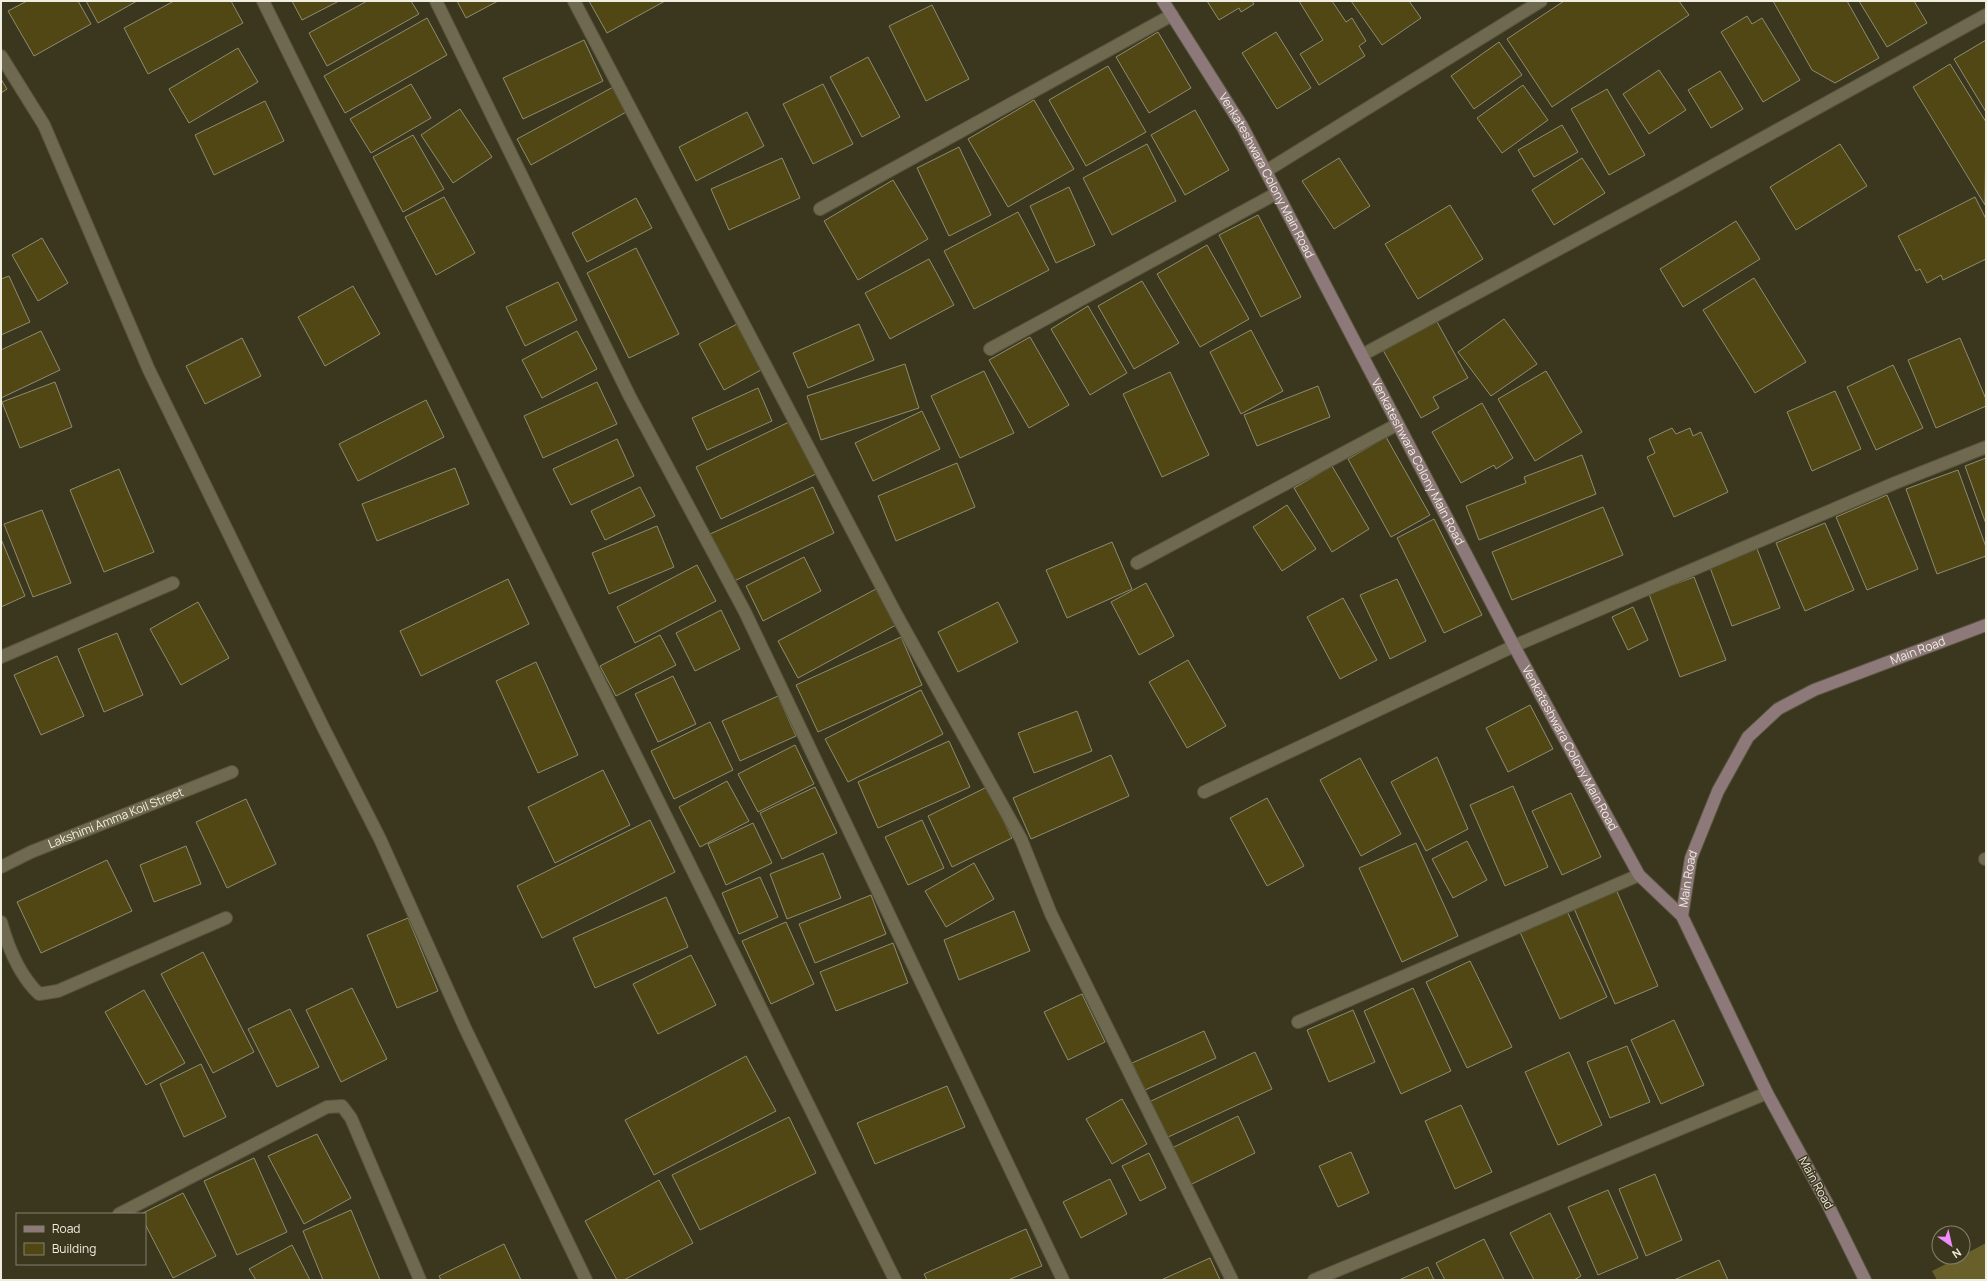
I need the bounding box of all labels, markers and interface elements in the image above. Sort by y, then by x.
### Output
street label: Venkateshwara Colony Main Road [1215,89,1319,261]
street label: Venkateshwara Colony Main Road [1368,375,1469,548]
street label: Main Road [1888,632,1948,668]
street label: Venkateshwara Colony Main Road [1518,662,1622,833]
street label: Lakshimi Amma Koil Street [46,783,186,852]
street label: Main Road [1674,848,1701,909]
street label: Main Road [1795,1153,1838,1212]
legend [16,1213,146,1265]
text: Road [52,1220,80,1237]
north arrow [1931,1225,1971,1265]
text: Building [52,1240,96,1257]
text: N [1949,1245,1964,1262]

